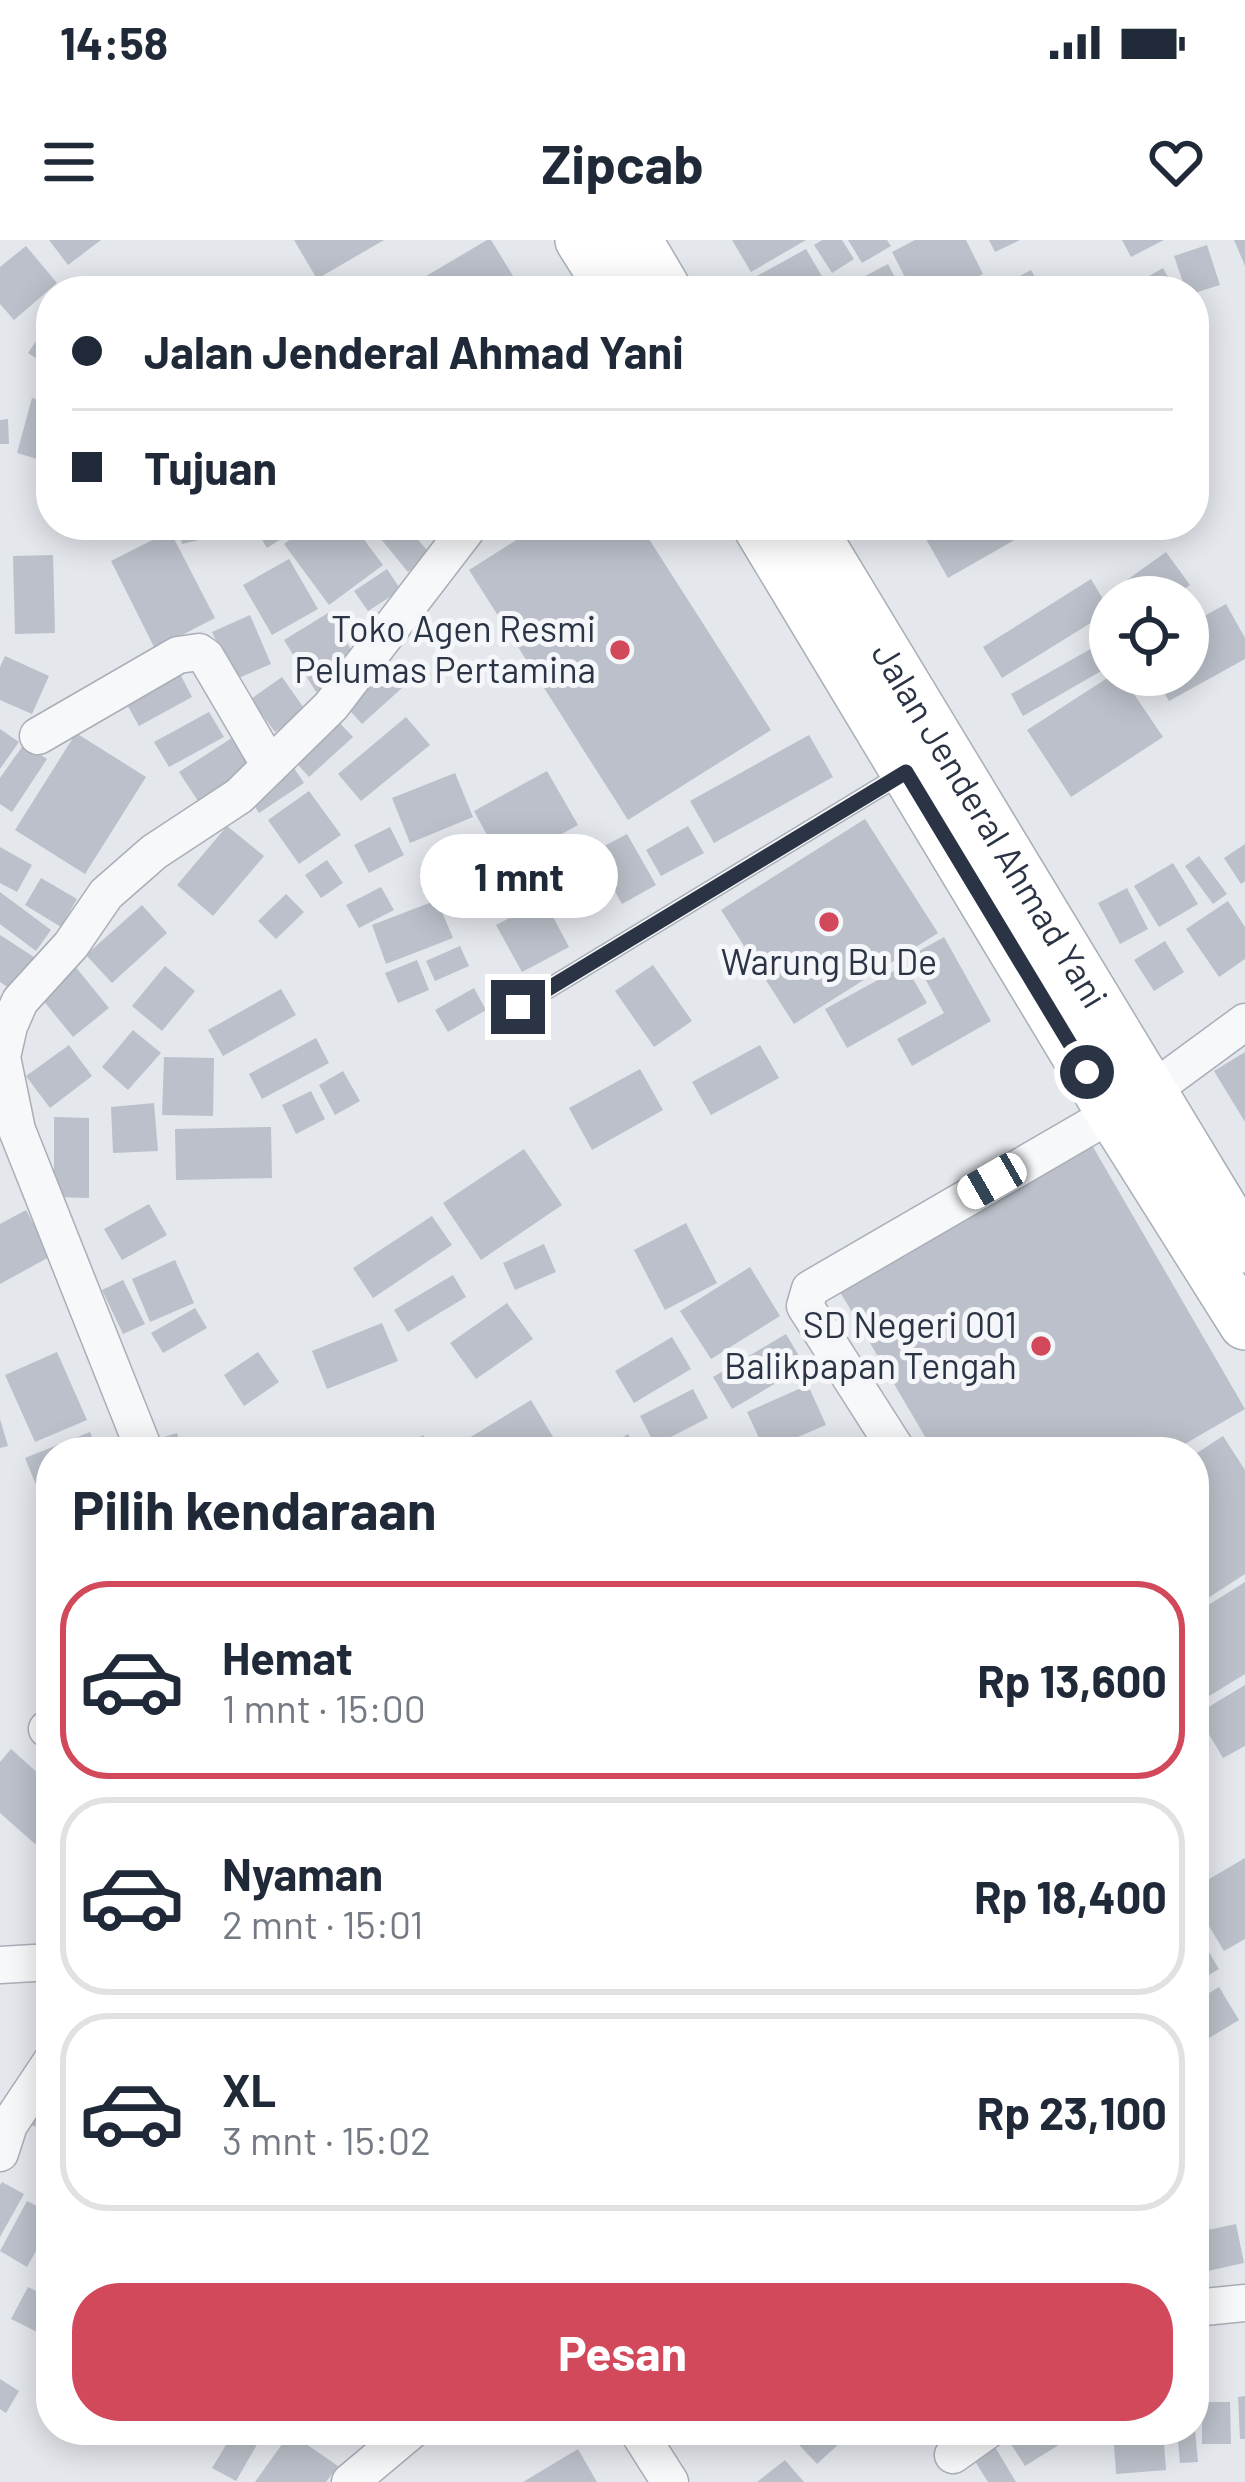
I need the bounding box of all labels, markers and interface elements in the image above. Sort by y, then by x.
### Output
text: 14:58 [60,15,168,69]
icon: menu [36,129,102,195]
icon: heart [1143,129,1209,195]
text: Zipcab [541,130,704,195]
text: Jalan Jenderal Ahmad Yani [144,324,684,378]
text: Tujuan [144,440,277,494]
map controls [1089,576,1209,696]
button: locate [1089,576,1209,696]
place label: Toko Agen Resmi Pelumas Pertamina [294,606,596,690]
street label: Jalan Jenderal Ahmad Yani [864,634,1118,1015]
marker: Toko Agen Resmi Pelumas Pertamina [607,637,633,663]
callout: 1 mnt [419,833,617,917]
text: 1 mnt [474,852,564,899]
marker: Warung Bu De [816,909,842,935]
place label: Warung Bu De [721,939,937,982]
route end [491,980,545,1034]
route start [1060,1045,1114,1099]
car [952,1147,1032,1215]
place label: SD Negeri 001 Balikpapan Tengah [724,1302,1017,1386]
marker: SD Negeri 001 Balikpapan Tengah [1028,1333,1054,1359]
text: Pilih kendaraan [72,1476,436,1541]
icon: car [78,1626,186,1734]
text: Hemat [222,1630,353,1684]
text: Rp 13,600 [977,1653,1167,1707]
text: 1 mnt · 15:00 [222,1684,426,1731]
icon: car [78,1842,186,1950]
text: Nyaman [222,1846,383,1900]
text: Rp 18,400 [974,1869,1167,1923]
text: 2 mnt · 15:01 [222,1900,423,1947]
icon: car [78,2058,186,2166]
text: XL [222,2062,276,2116]
text: Rp 23,100 [977,2085,1167,2139]
text: 3 mnt · 15:02 [222,2116,431,2163]
button: Pesan [72,2283,1173,2421]

